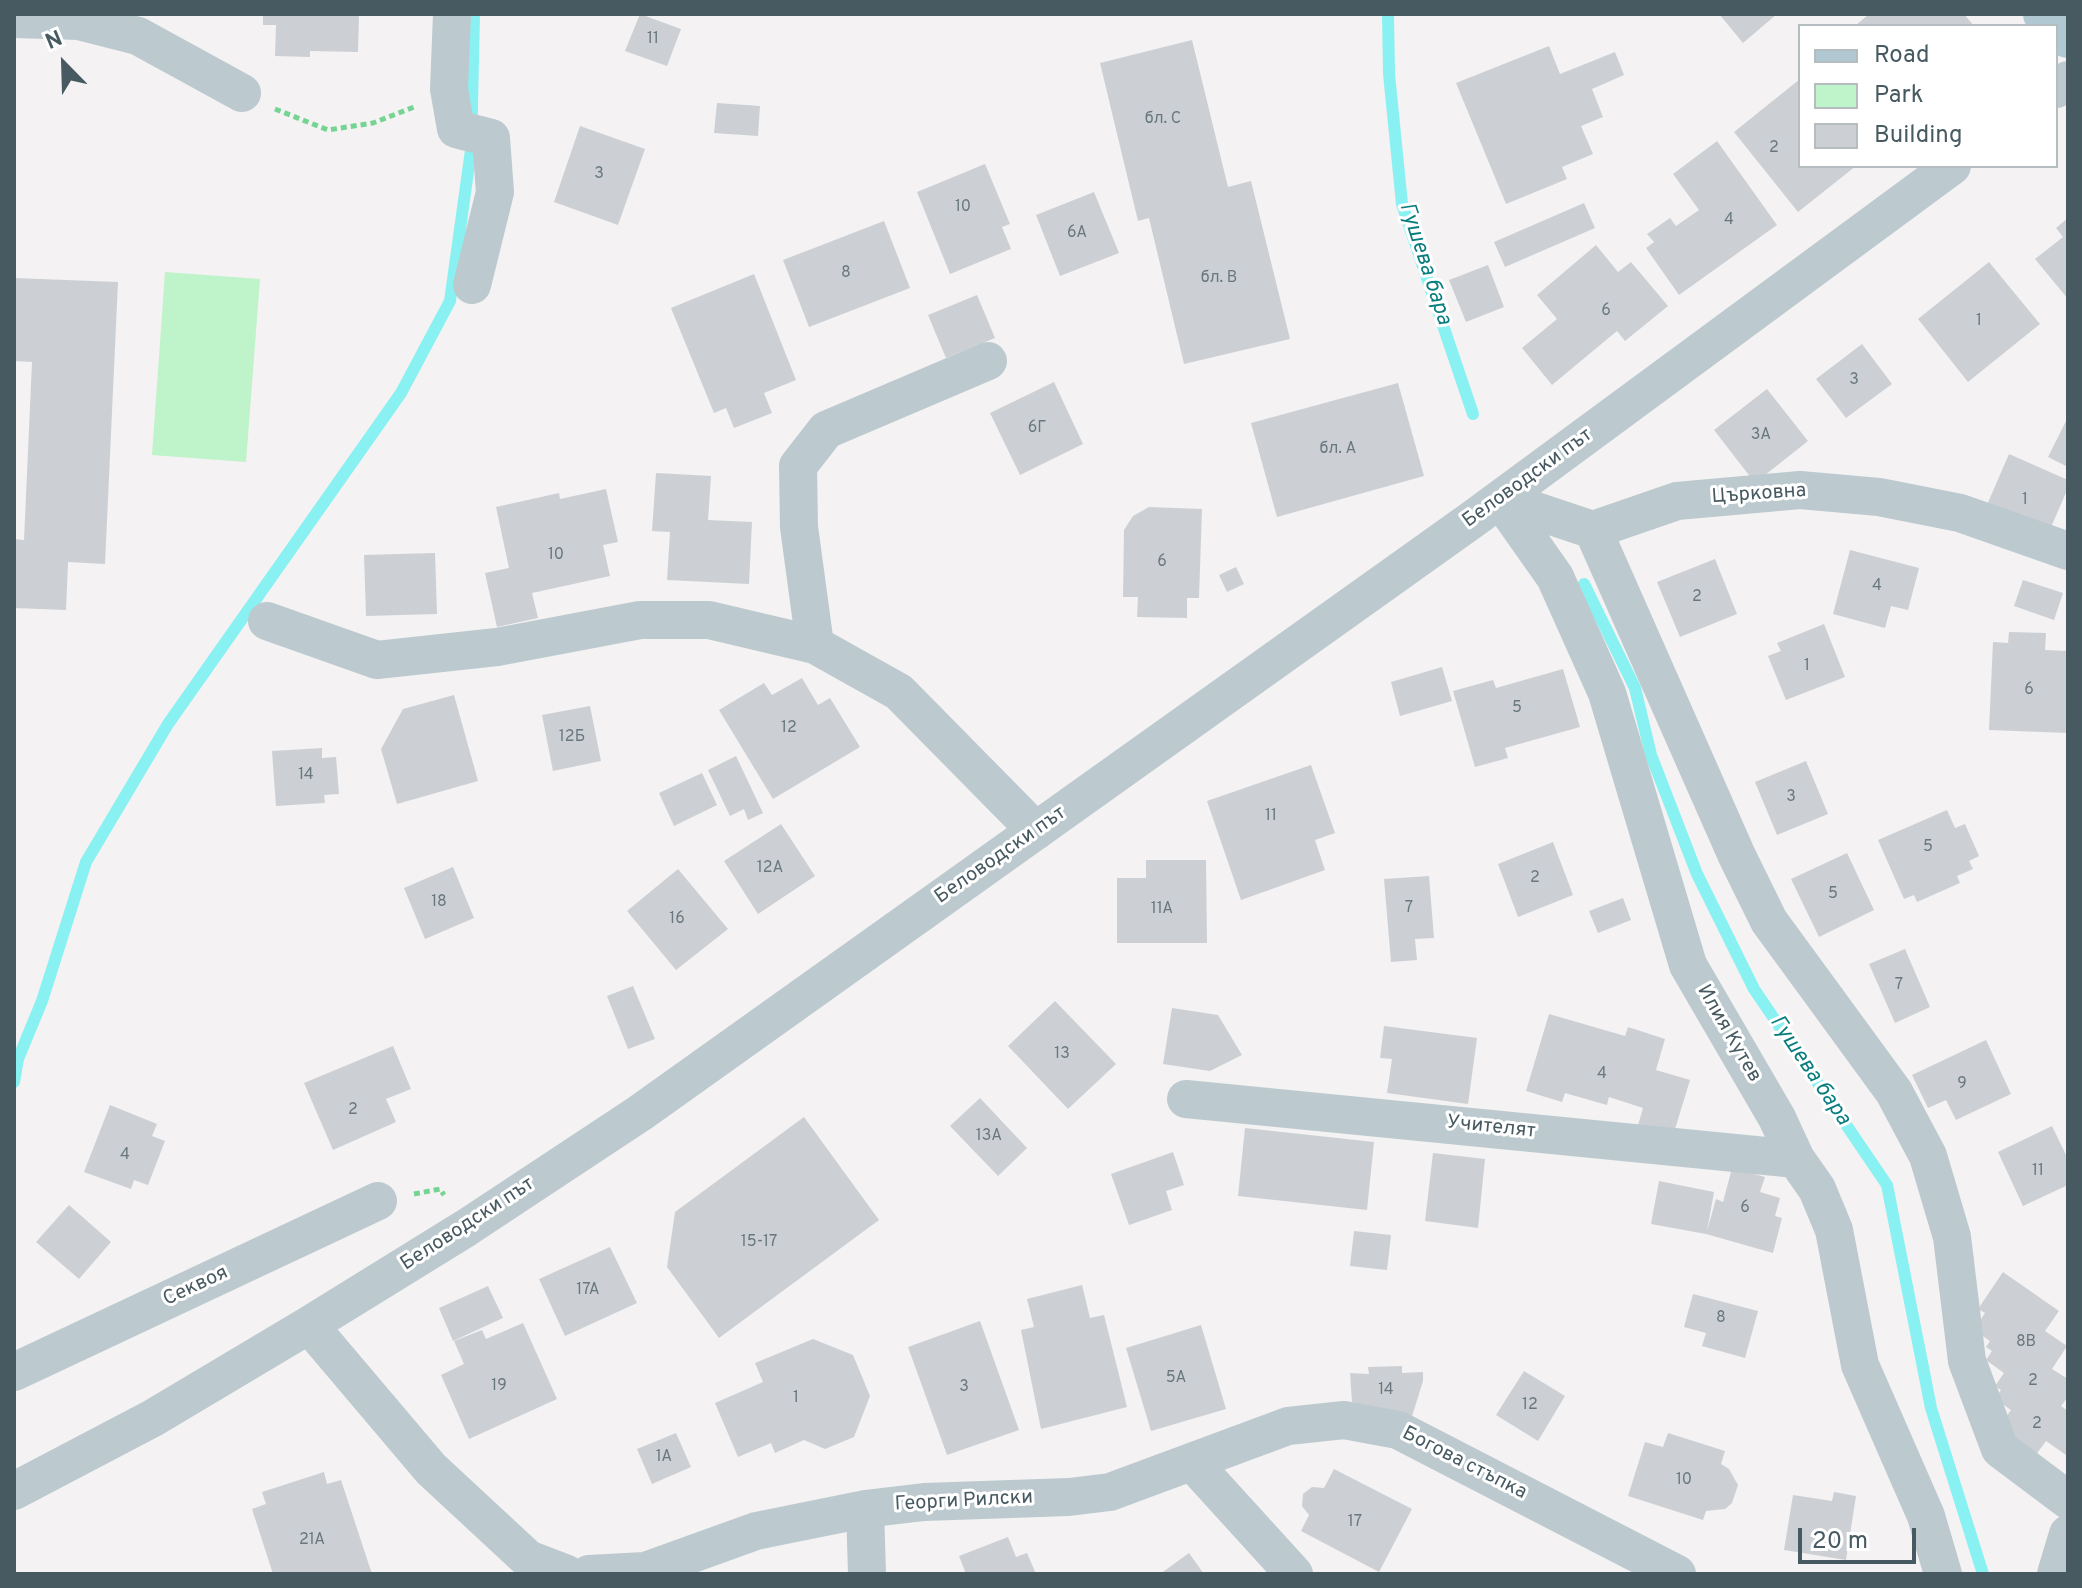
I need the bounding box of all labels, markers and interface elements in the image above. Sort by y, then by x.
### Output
north arrow [24,24,104,104]
legend [1798,24,2058,168]
text: N [42,26,67,57]
house number: 11 [647,30,659,50]
text: Road [1874,41,1930,71]
text: Park [1874,81,1924,111]
house number: бл. C [1145,110,1181,130]
text: Building [1874,121,1963,151]
house number: 2 [1769,139,1779,159]
house number: 3 [594,165,604,185]
house number: 10 [955,198,971,218]
water label: Гушева бара [1392,200,1456,328]
house number: 4 [1724,211,1734,231]
house number: 6А [1067,224,1087,244]
house number: 8 [841,264,851,284]
house number: бл. B [1201,269,1237,289]
house number: 6 [1601,302,1611,322]
house number: 1 [1976,312,1982,332]
house number: 3 [1849,371,1859,391]
house number: 6Г [1028,419,1046,439]
street label: Беловодски път [1459,424,1597,534]
house number: 3А [1751,426,1771,446]
house number: бл. A [1320,440,1356,460]
street label: Църковна [1711,480,1807,510]
house number: 1 [2022,491,2028,511]
house number: 10 [548,546,564,566]
house number: 6 [1157,553,1167,573]
house number: 4 [1872,577,1882,597]
house number: 2 [1692,588,1702,608]
house number: 1 [1804,657,1810,677]
house number: 6 [2024,681,2034,701]
house number: 5 [1512,699,1522,719]
house number: 12 [781,719,797,739]
house number: 12Б [559,728,585,748]
house number: 14 [298,766,314,786]
house number: 3 [1786,788,1796,808]
street label: Беловодски път [931,802,1071,910]
house number: 11 [1265,807,1277,827]
house number: 5 [1923,838,1933,858]
house number: 12А [757,859,783,879]
house number: 2 [1530,869,1540,889]
house number: 5 [1828,885,1838,905]
house number: 18 [431,893,447,913]
house number: 7 [1405,899,1413,919]
house number: 11А [1151,900,1173,920]
house number: 16 [669,910,685,930]
house number: 7 [1895,976,1903,996]
street label: Илия Кутев [1690,981,1766,1087]
water label: Гушева бара [1763,1011,1855,1131]
house number: 13 [1054,1045,1070,1065]
house number: 4 [1597,1065,1607,1085]
house number: 9 [1957,1075,1967,1095]
house number: 2 [348,1101,358,1121]
street label: Учителят [1445,1111,1537,1145]
house number: 13А [976,1127,1002,1147]
house number: 4 [120,1146,130,1166]
house number: 11 [2032,1162,2044,1182]
street label: Беловодски път [397,1173,539,1277]
house number: 6 [1740,1199,1750,1219]
house number: 15-17 [741,1233,777,1253]
street label: Секвоя [160,1262,232,1312]
house number: 17А [576,1281,600,1301]
house number: 8 [1716,1309,1726,1329]
house number: 8В [2016,1333,2036,1353]
house number: 5А [1166,1369,1186,1389]
house number: 2 [2028,1372,2038,1392]
house number: 19 [491,1377,507,1397]
house number: 3 [959,1378,969,1398]
house number: 14 [1378,1381,1394,1401]
house number: 1 [793,1389,799,1409]
house number: 12 [1522,1396,1538,1416]
house number: 2 [2032,1415,2042,1435]
street label: Богова стъпка [1398,1422,1530,1506]
house number: 1А [656,1448,672,1468]
house number: 10 [1676,1471,1692,1491]
street label: Георги Рилски [894,1486,1034,1518]
scale bar [1802,1512,1920,1562]
house number: 17 [1348,1513,1362,1533]
text: 20 m [1812,1527,1868,1557]
house number: 21А [299,1531,325,1551]

